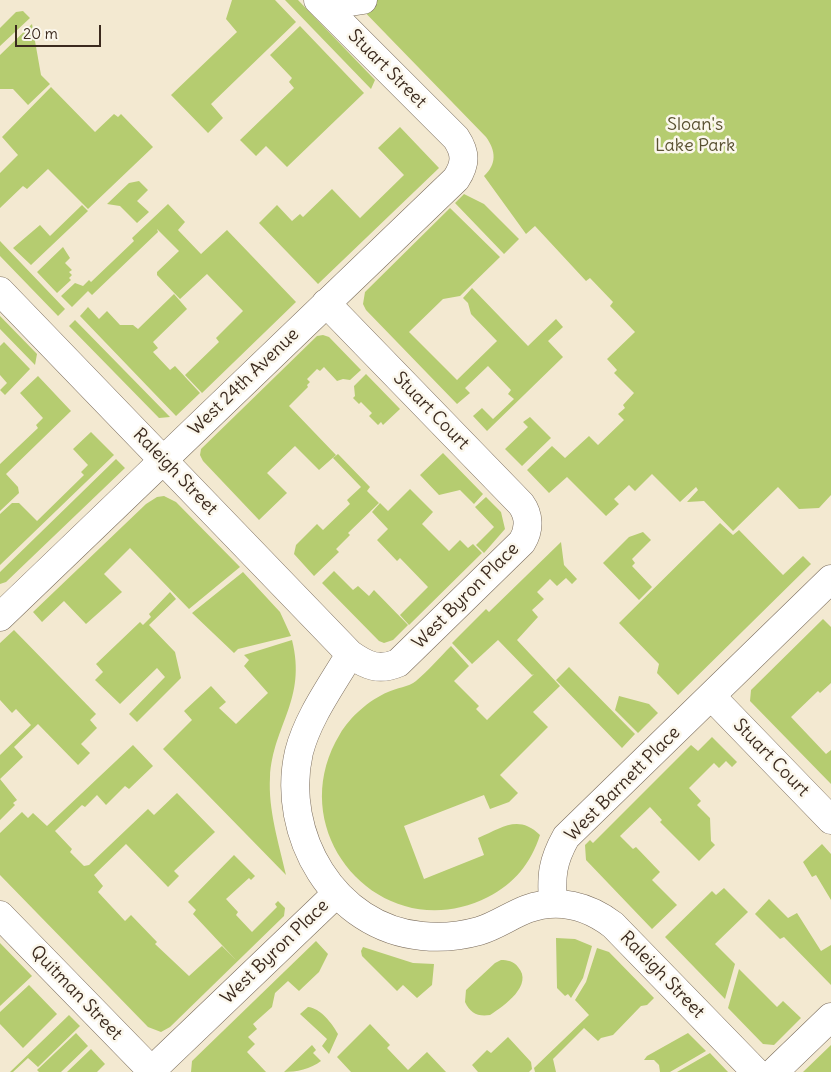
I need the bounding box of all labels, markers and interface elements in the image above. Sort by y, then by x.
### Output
scale bar [18,15,104,47]
text: 20 m [23,24,58,43]
street label: Stuart Street [343,25,431,113]
park label: Sloan's Lake Park [655,114,735,156]
street label: West 24th Avenue [184,324,304,440]
street label: Stuart Court [389,368,473,454]
street label: Raleigh Street [128,424,222,520]
street label: West Byron Place [408,538,524,654]
street label: Stuart Court [729,715,813,801]
street label: West Barnett Place [561,722,685,846]
street label: West Byron Place [217,895,333,1009]
street label: Raleigh Street [615,927,709,1023]
street label: Quitman Street [26,941,126,1045]

